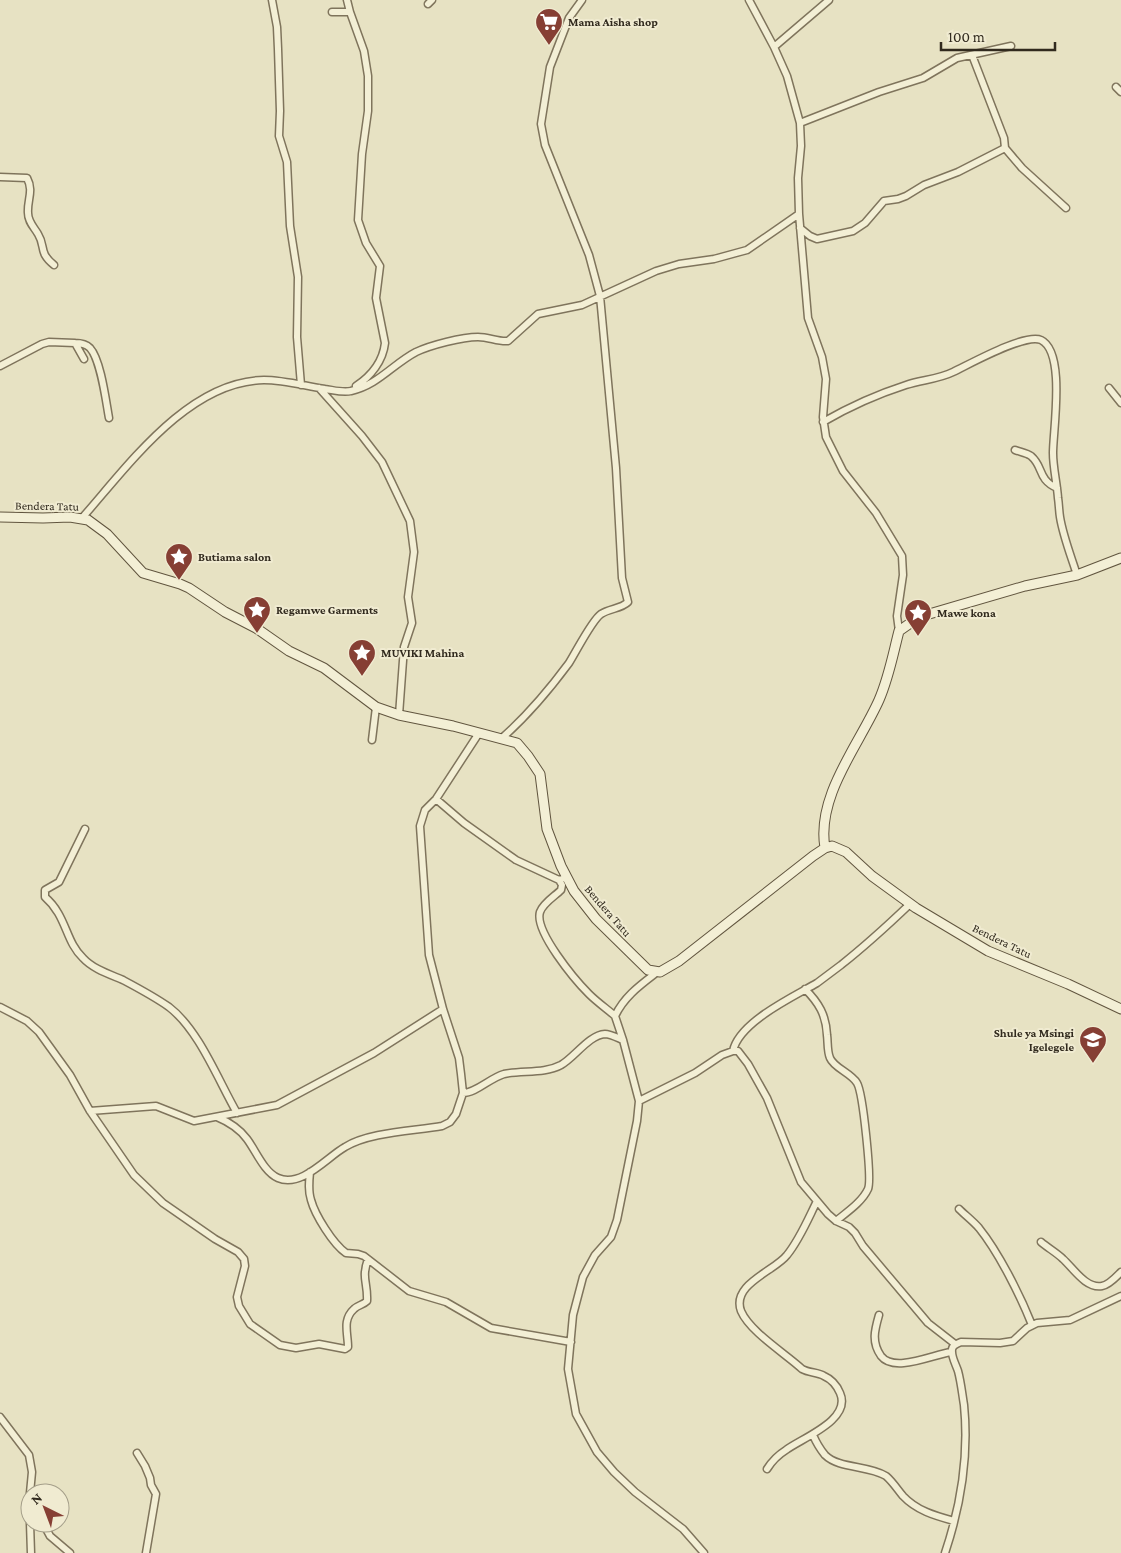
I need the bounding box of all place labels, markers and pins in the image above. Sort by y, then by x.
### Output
supermarket icon: Mama Aisha shop [534,7,564,46]
place label: Mama Aisha shop [568,15,658,29]
place icon: Butiama salon [164,542,194,581]
place label: Butiama salon [198,550,271,564]
place icon: Regamwe Garments [242,595,272,634]
place icon: Mawe kona [903,598,933,637]
place label: Regamwe Garments [276,603,378,617]
place label: Mawe kona [937,606,996,620]
place icon: MUVIKI Mahina [347,638,377,677]
place label: MUVIKI Mahina [381,646,464,660]
school or university icon: Shule ya Msingi Igelegele [1078,1025,1108,1064]
place label: Shule ya Msingi Igelegele [994,1026,1075,1054]

